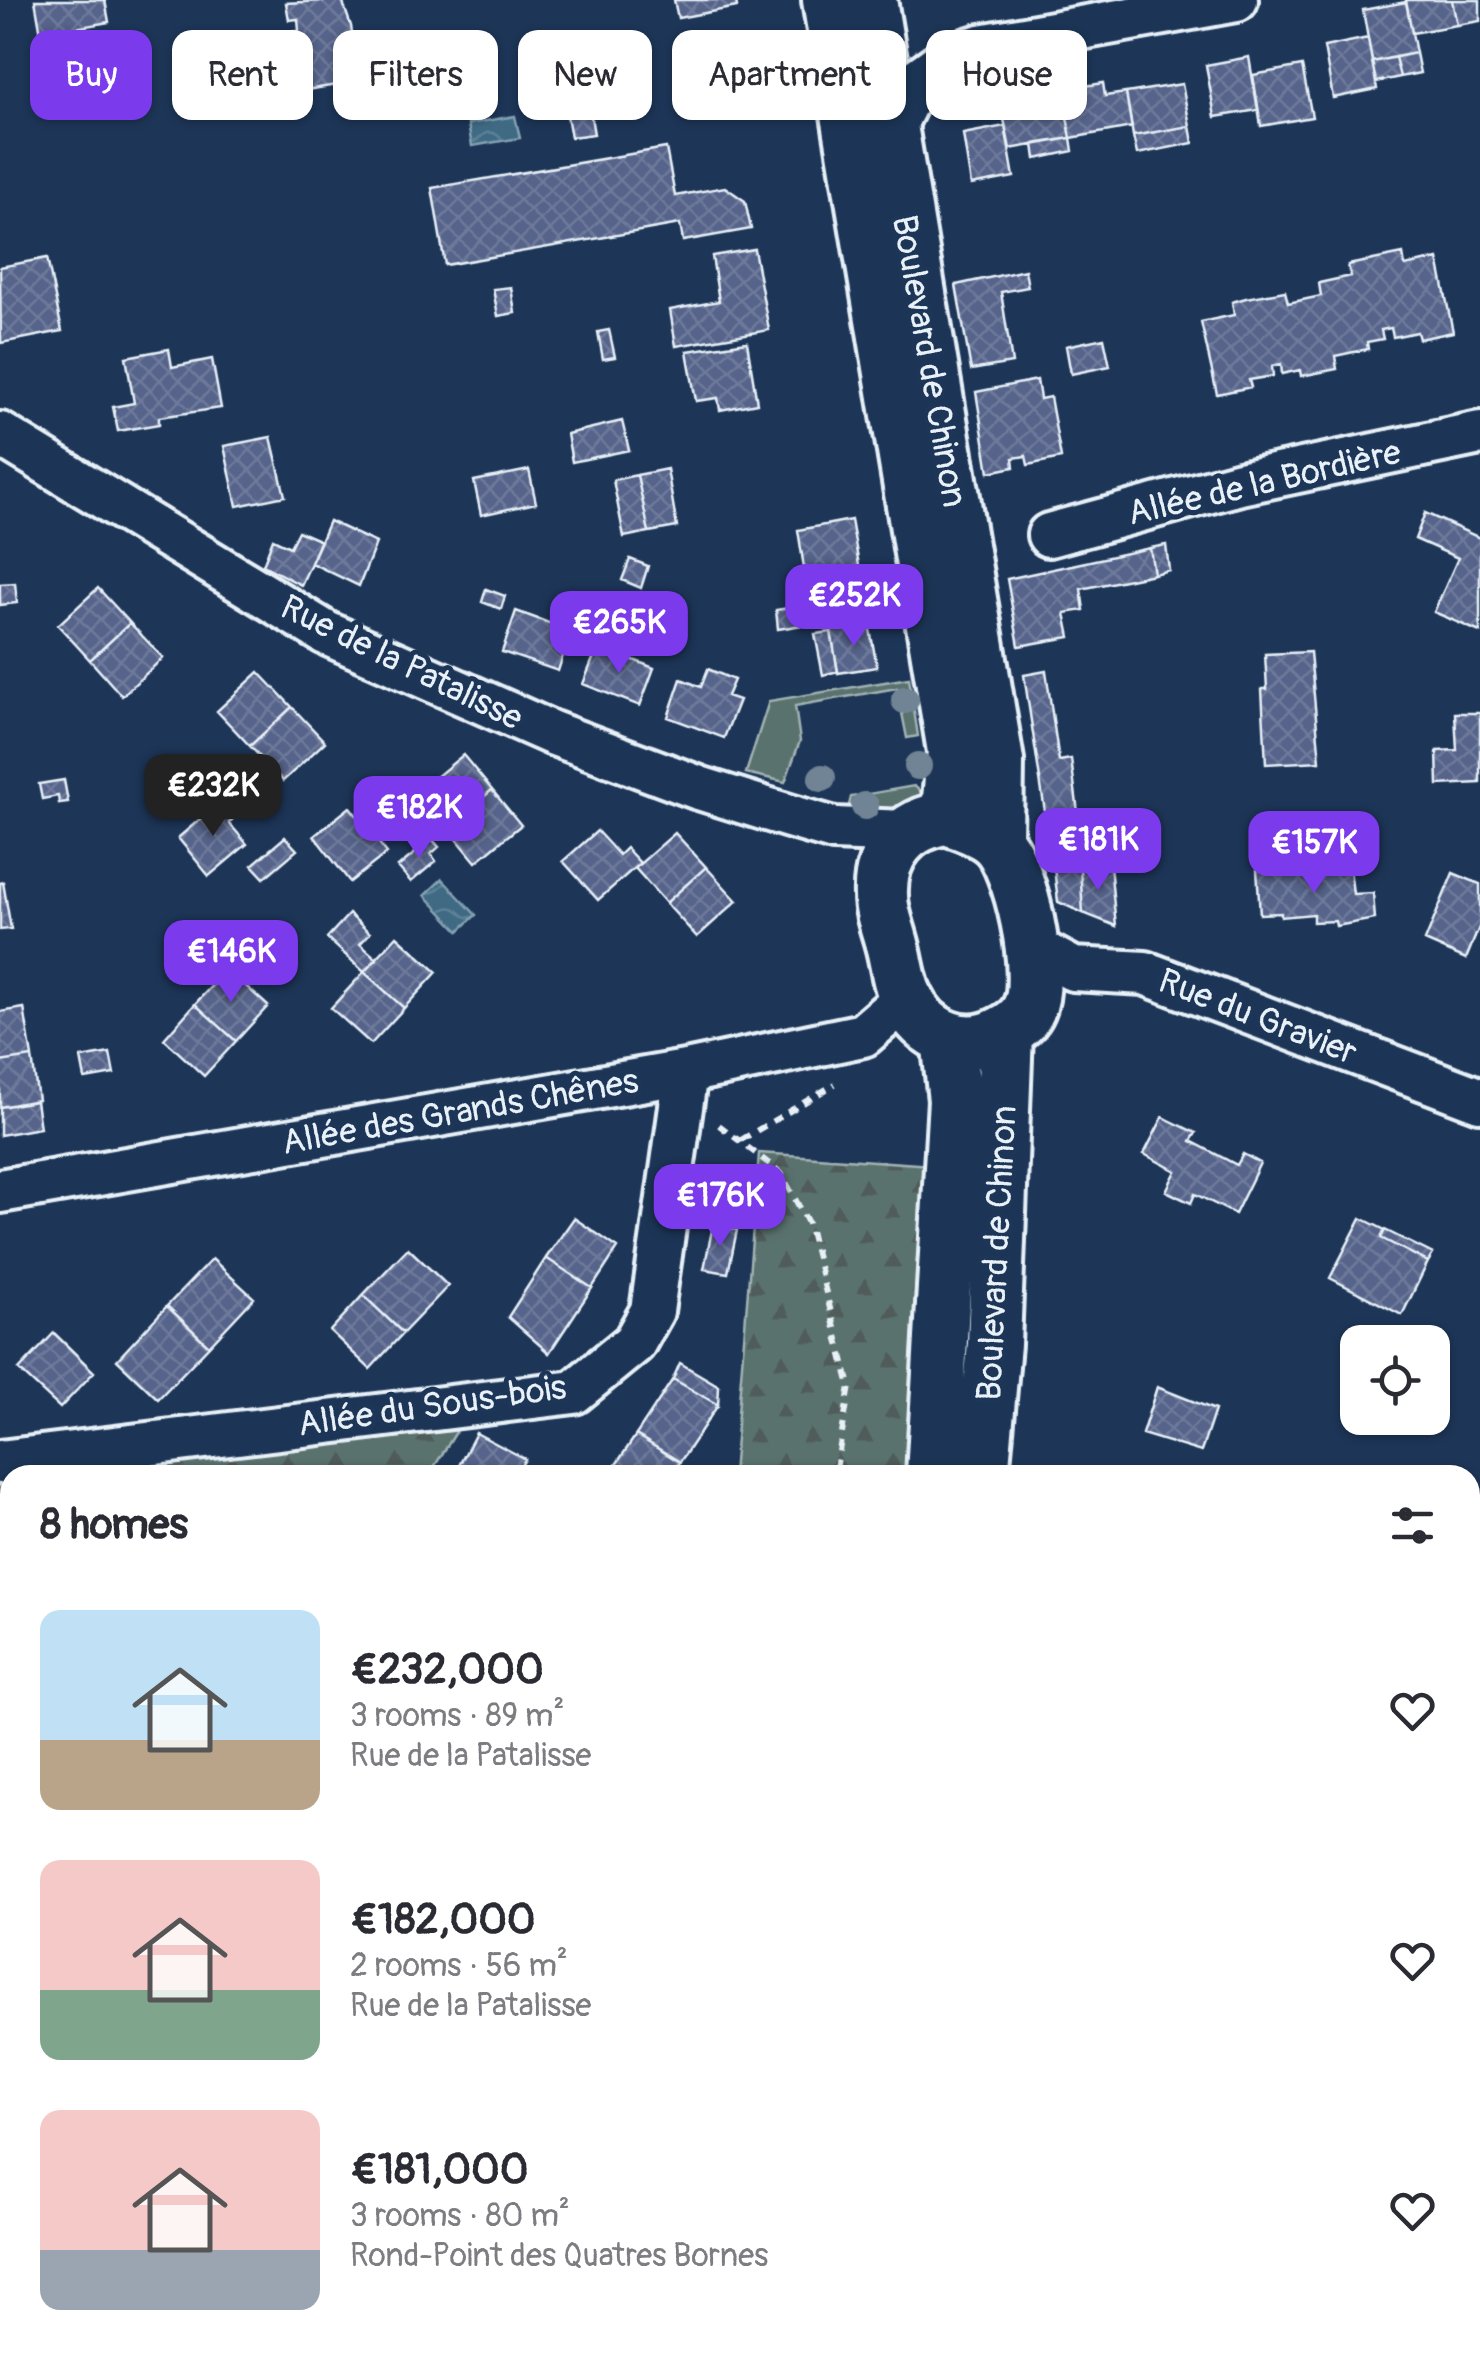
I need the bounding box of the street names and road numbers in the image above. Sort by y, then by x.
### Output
street label: Boulevard de Chinon [882,212,976,511]
street label: Allée de la Bordière [1123,430,1405,536]
street label: Rue de la Patalisse [273,585,530,741]
street label: Rue du Gravier [1152,959,1363,1075]
street label: Allée des Grands Chênes [278,1059,642,1165]
street label: Boulevard de Chinon [967,1104,1027,1402]
street label: Allée du Sous-bois [295,1365,569,1447]

